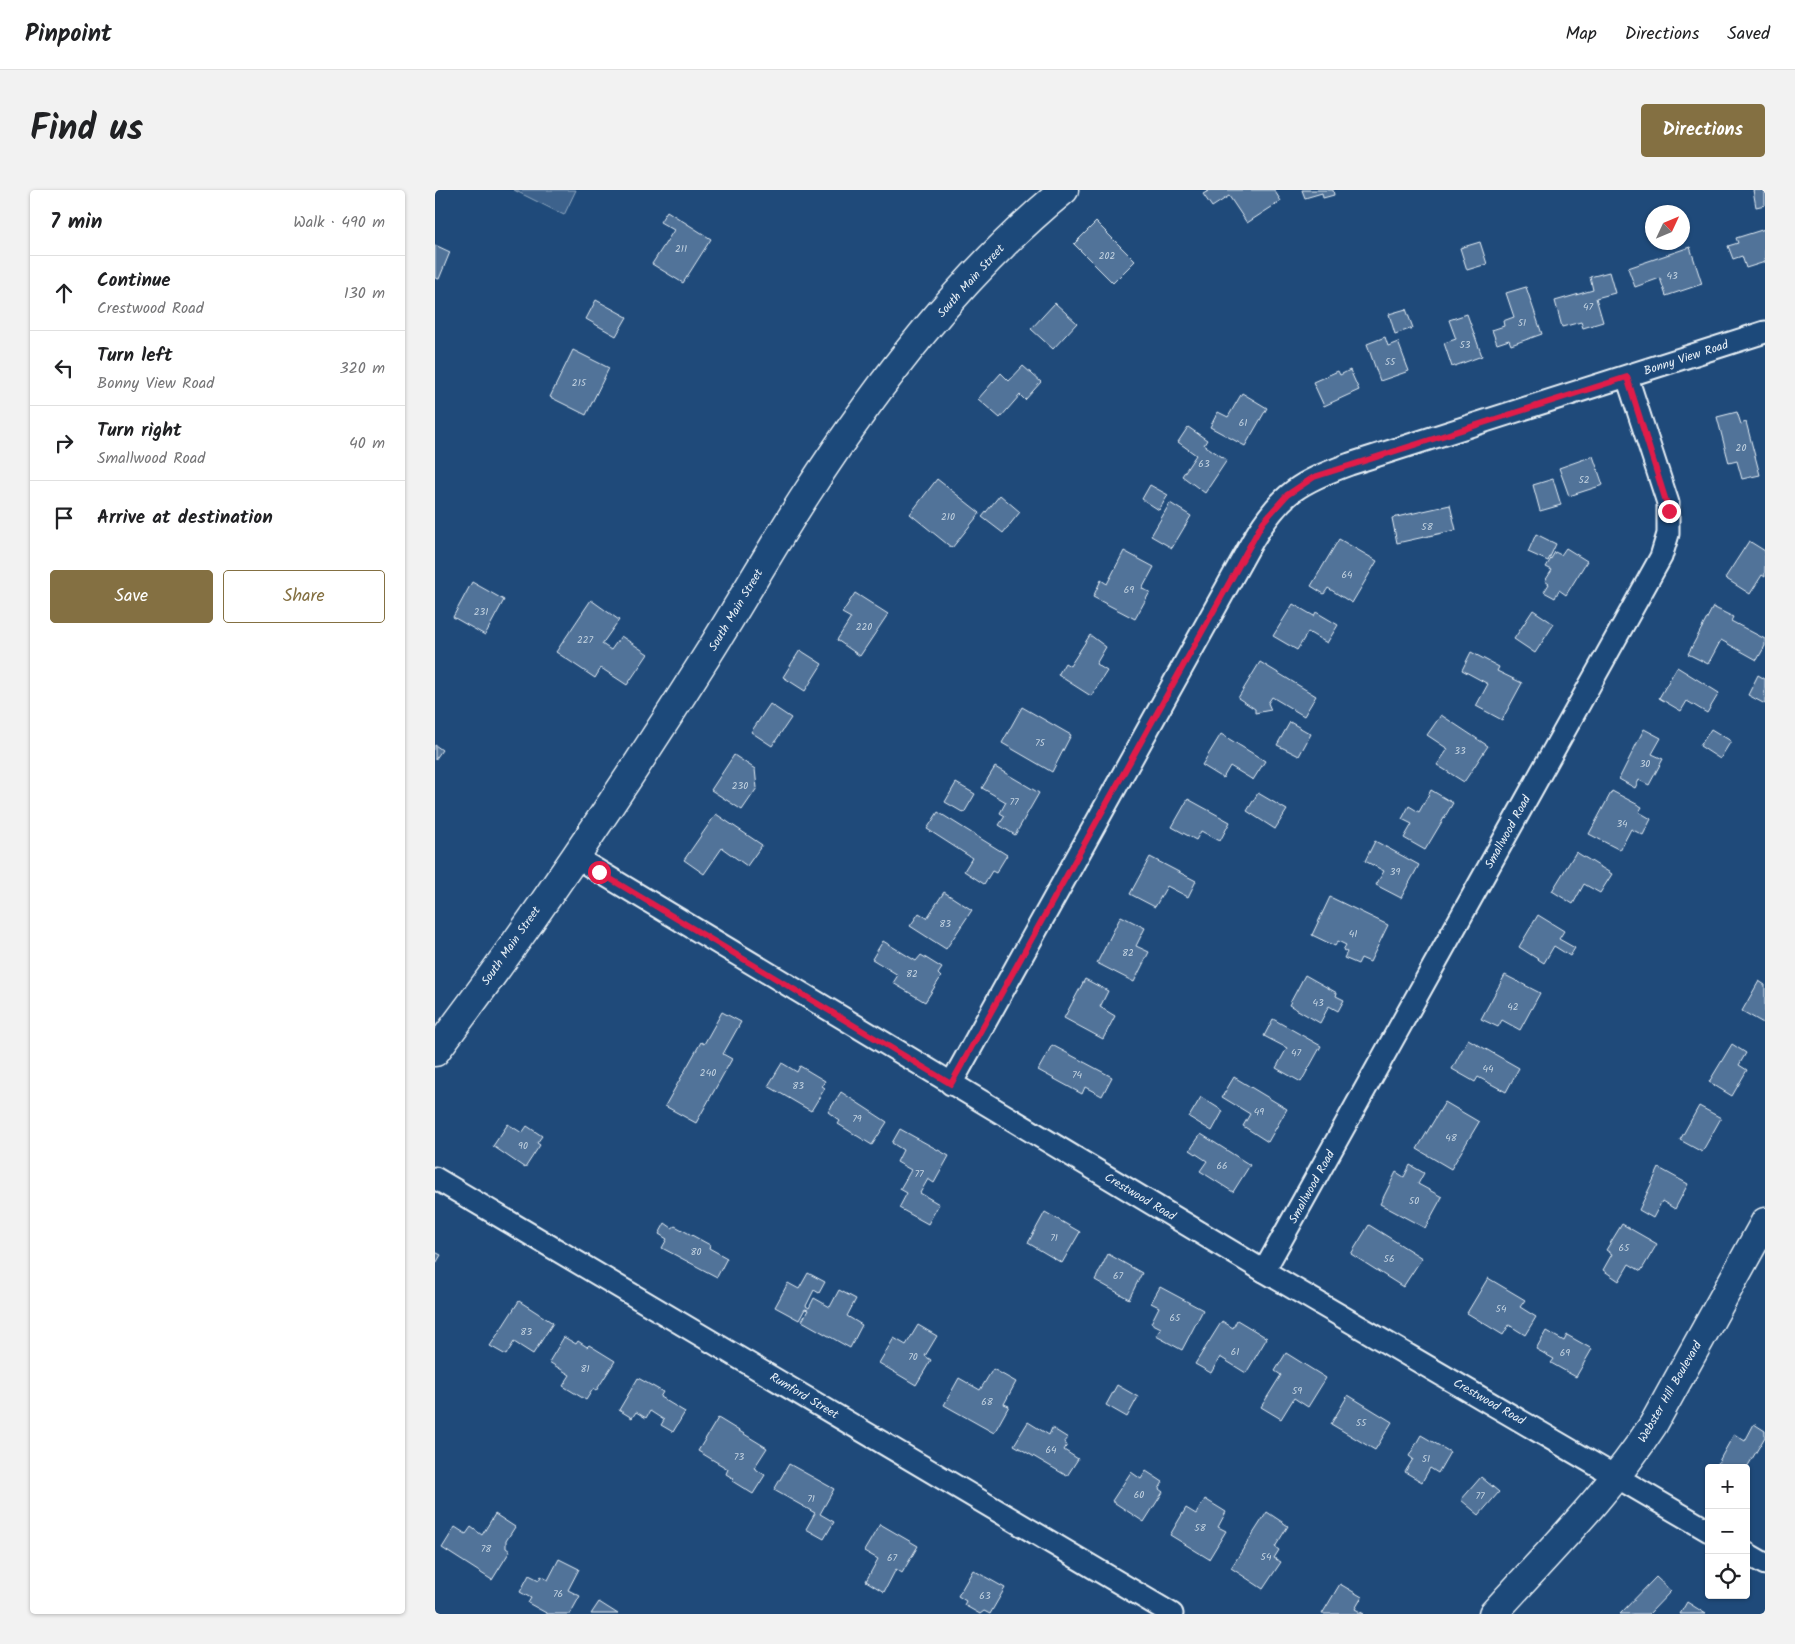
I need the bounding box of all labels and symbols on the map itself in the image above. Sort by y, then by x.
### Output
north arrow [1645,205,1690,250]
street label: South Main Street [933,240,1009,322]
house number: 211 [675,241,687,257]
house number: 202 [1099,248,1115,264]
house number: 43 [1666,268,1678,284]
house number: 47 [1583,299,1593,315]
house number: 51 [1518,315,1526,331]
street label: Bonny View Road [1641,335,1732,381]
house number: 53 [1459,337,1471,353]
house number: 55 [1385,354,1396,370]
house number: 215 [572,375,587,391]
house number: 61 [1239,415,1247,431]
house number: 20 [1736,440,1746,456]
house number: 63 [1198,456,1210,472]
house number: 52 [1578,472,1590,488]
route end [1658,500,1681,523]
house number: 210 [941,509,955,525]
house number: 58 [1421,519,1434,535]
street label: South Main Street [704,565,768,655]
house number: 64 [1341,567,1353,583]
house number: 69 [1124,582,1134,598]
house number: 231 [474,604,488,620]
house number: 220 [856,619,872,635]
house number: 227 [577,632,594,648]
house number: 75 [1035,735,1046,751]
house number: 33 [1454,743,1466,759]
house number: 30 [1640,756,1650,772]
house number: 230 [732,778,748,794]
street label: Smallwood Road [1480,791,1536,872]
house number: 77 [1009,794,1019,810]
house number: 34 [1616,816,1628,832]
route start [588,861,611,884]
house number: 39 [1390,864,1400,880]
street label: South Main Street [477,902,546,990]
house number: 83 [939,916,951,932]
house number: 41 [1349,926,1357,942]
house number: 82 [1122,945,1134,961]
house number: 82 [906,966,918,982]
house number: 43 [1312,995,1324,1011]
house number: 42 [1507,999,1519,1015]
house number: 47 [1291,1045,1301,1061]
house number: 44 [1482,1061,1494,1077]
house number: 240 [700,1065,716,1081]
house number: 74 [1072,1067,1083,1083]
house number: 83 [792,1078,804,1094]
house number: 49 [1254,1104,1264,1120]
house number: 79 [852,1111,862,1127]
house number: 48 [1445,1130,1458,1146]
house number: 90 [518,1138,528,1154]
street label: Smallwood Road [1284,1146,1340,1227]
house number: 66 [1216,1158,1228,1174]
house number: 77 [914,1166,924,1182]
street label: Crestwood Road [1101,1168,1180,1226]
house number: 50 [1409,1193,1419,1209]
house number: 71 [1050,1230,1058,1246]
house number: 65 [1619,1240,1630,1256]
house number: 80 [690,1244,702,1260]
house number: 56 [1384,1251,1394,1267]
house number: 67 [1113,1268,1123,1284]
house number: 54 [1496,1301,1507,1317]
house number: 65 [1170,1310,1181,1326]
house number: 83 [520,1324,532,1340]
street label: Webster Hill Boulevard [1633,1337,1707,1446]
house number: 61 [1231,1344,1239,1360]
house number: 69 [1560,1345,1570,1361]
house number: 70 [908,1349,918,1365]
house number: 81 [580,1361,590,1377]
street label: Rumford Street [766,1368,842,1424]
street label: Crestwood Road [1450,1374,1529,1431]
house number: 59 [1292,1383,1302,1399]
house number: 68 [981,1394,994,1410]
house number: 55 [1356,1415,1367,1431]
house number: 64 [1045,1442,1057,1458]
house number: 73 [734,1449,744,1465]
house number: 51 [1422,1451,1430,1467]
house number: 60 [1134,1487,1144,1503]
house number: 77 [1475,1488,1485,1504]
house number: 71 [807,1491,815,1507]
house number: 58 [1194,1520,1207,1536]
house number: 78 [481,1541,492,1557]
house number: 54 [1261,1549,1272,1565]
house number: 67 [887,1550,897,1566]
house number: 76 [553,1586,563,1602]
house number: 63 [979,1588,991,1604]

